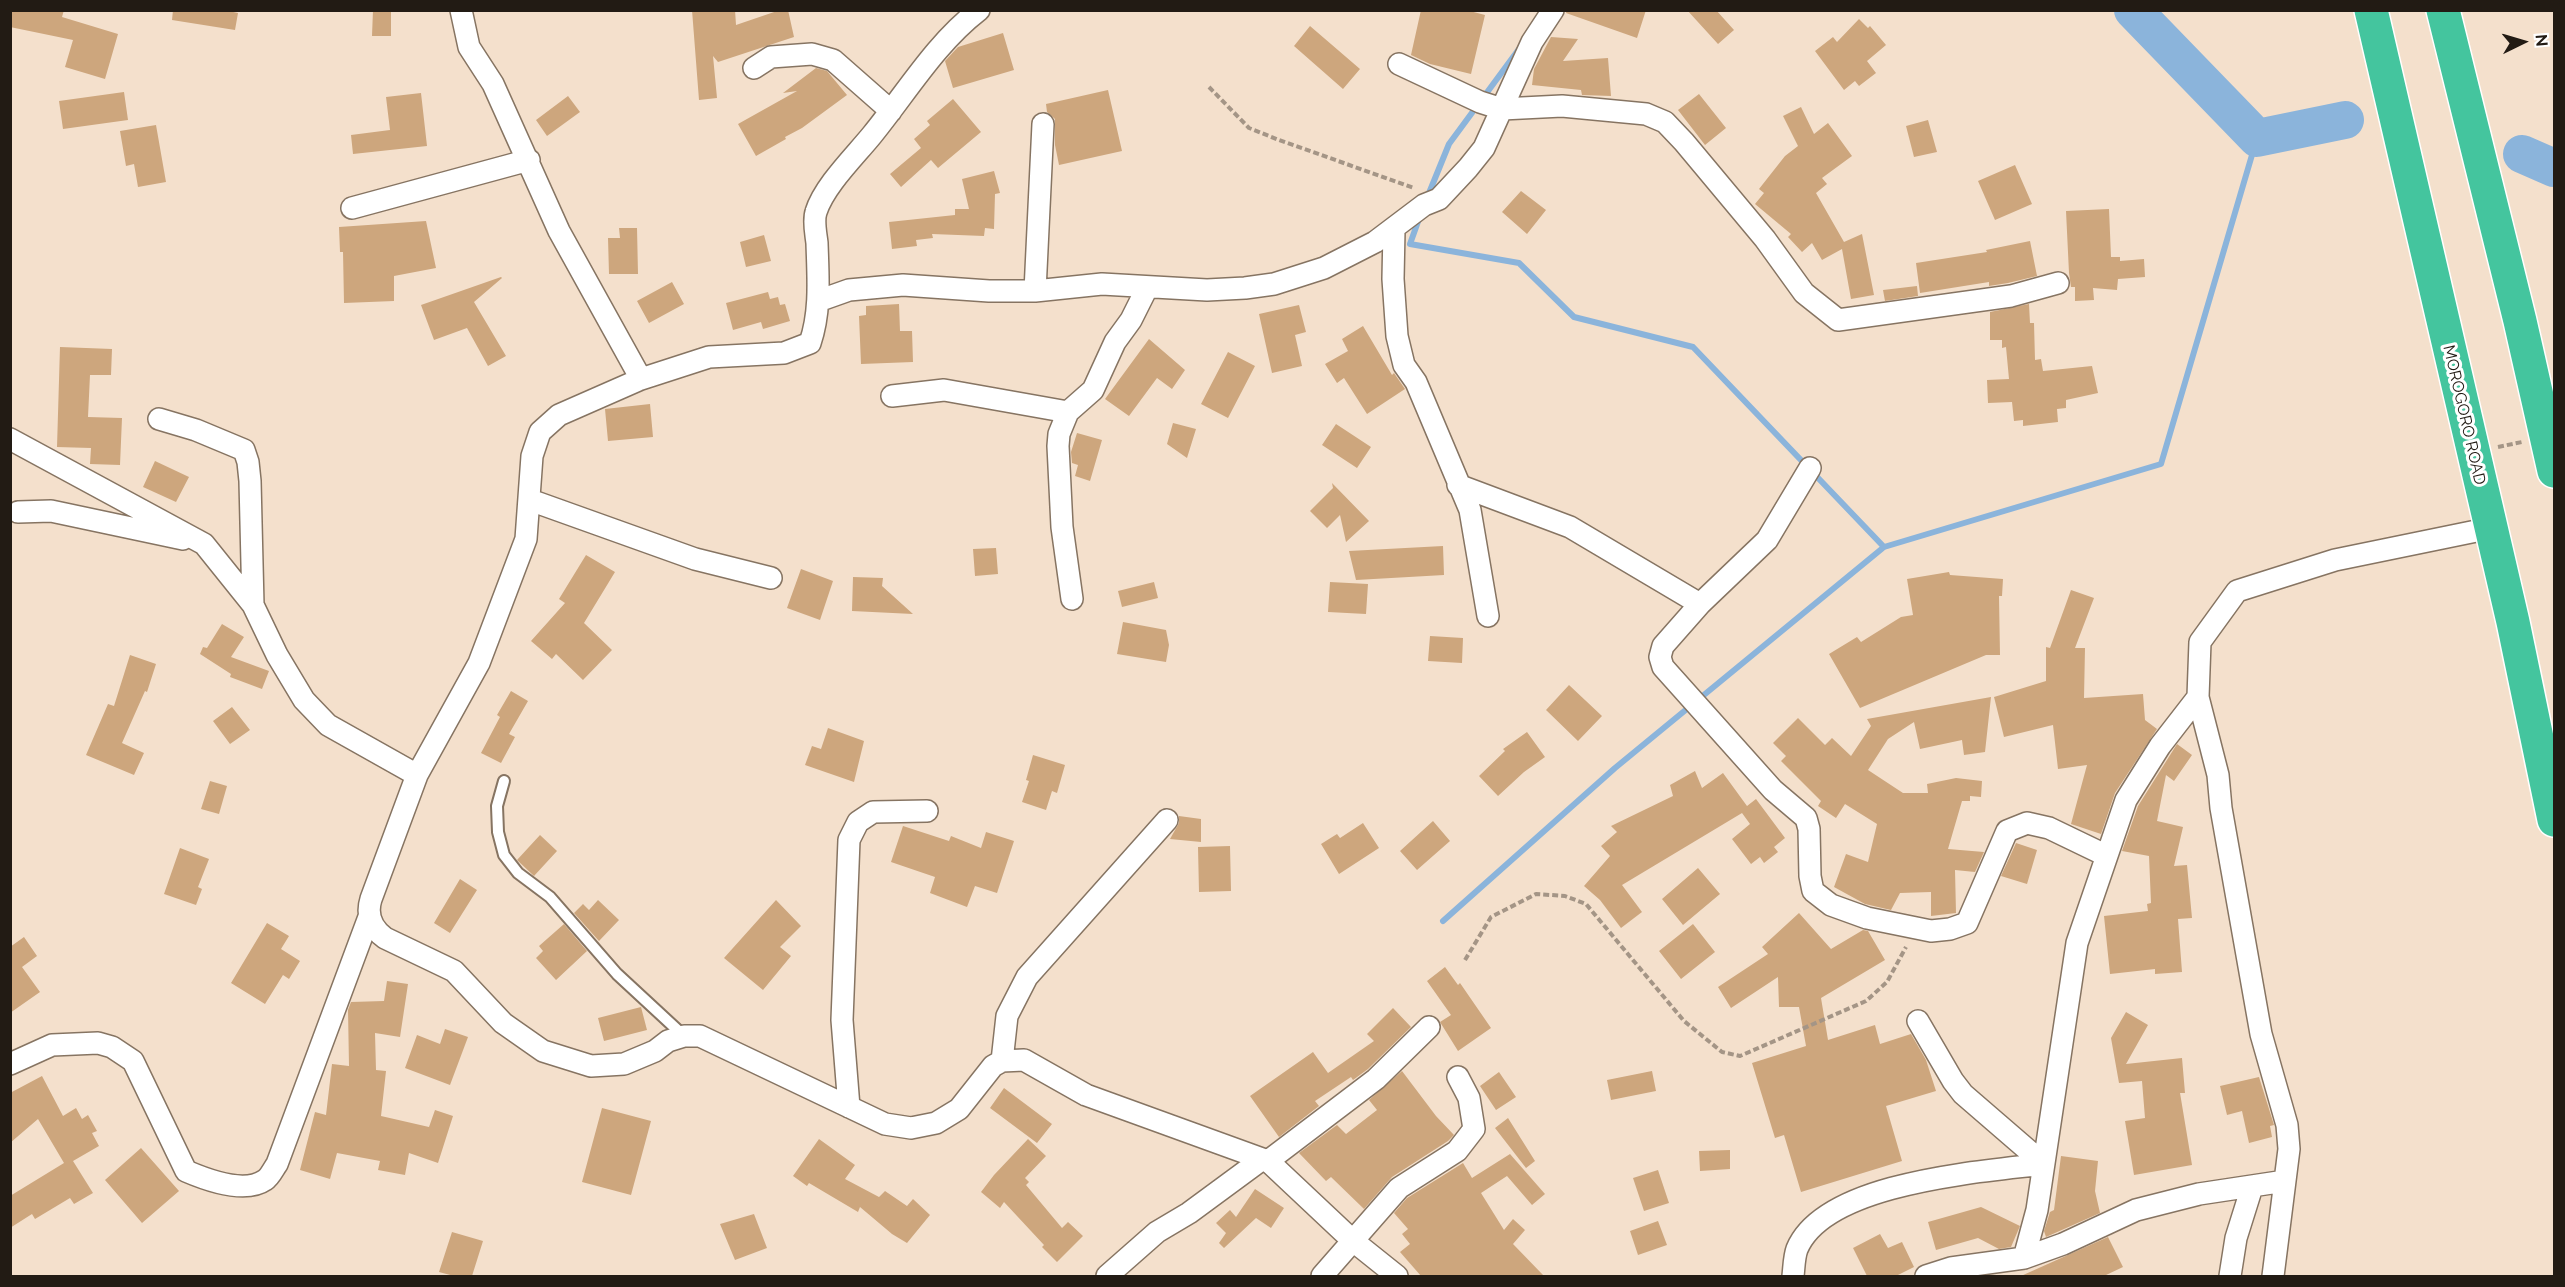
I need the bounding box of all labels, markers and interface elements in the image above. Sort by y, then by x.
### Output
north arrow [2493,12,2553,72]
text: N [2531,33,2551,47]
street label: MOROGORO ROAD [2439,343,2489,487]

